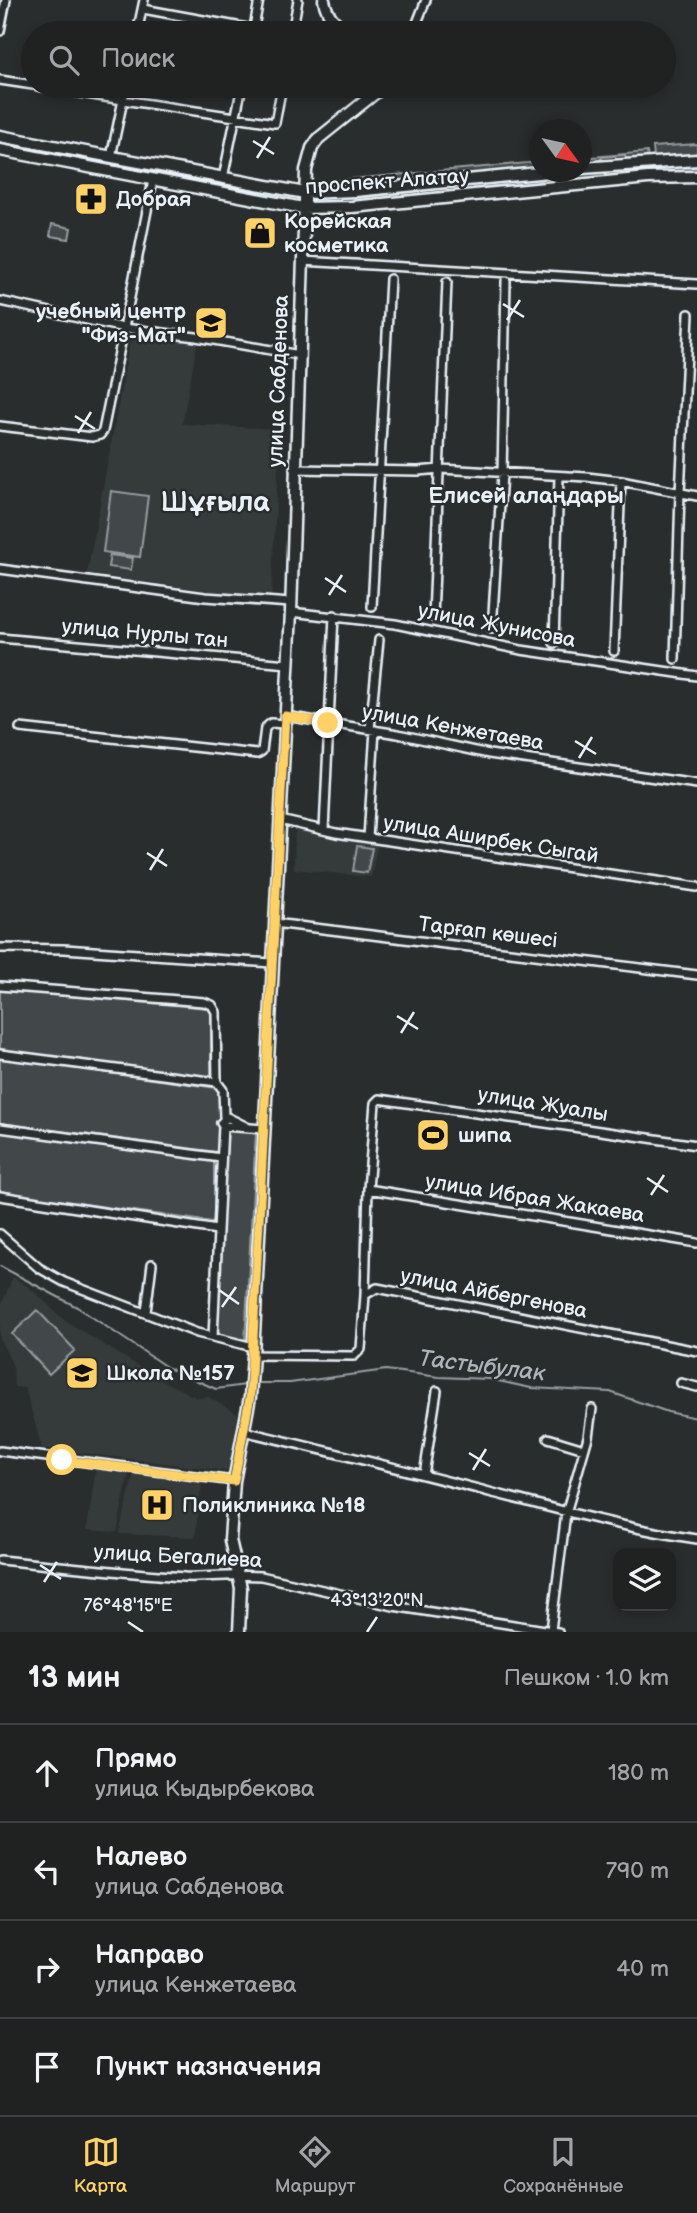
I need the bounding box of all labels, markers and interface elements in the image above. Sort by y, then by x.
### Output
search box [21,21,676,98]
icon: search [45,41,83,79]
text: Поиск [101,44,175,75]
north arrow [529,119,592,182]
street label: проспект Алатау [304,163,470,200]
pharmacy icon: Добрая [72,180,110,218]
place label: Добрая [116,187,191,212]
place label: Корейская косметика [284,209,392,258]
shop icon: Корейская косметика [241,214,279,252]
street label: улица Сабденова [263,294,294,468]
place label: учебный центр "Физ-Мат" [36,299,187,348]
school or university icon: учебный центр "Физ-Мат" [192,304,230,342]
district label: Елисей алаңдары [428,482,624,510]
district label: Шұғыла [161,486,270,519]
street label: улица Жунисова [416,598,578,653]
street label: улица Нурлы тан [61,614,229,653]
street label: улица Кенжетаева [360,699,546,756]
route end [312,707,343,738]
street label: улица Аширбек Сыгай [381,810,600,869]
street label: Тарғап көшесі [417,912,559,953]
street label: улица Жуалы [476,1082,610,1127]
sports icon: шипа [414,1116,452,1154]
place label: шипа [458,1123,512,1148]
street label: улица Ибрая Жакаева [424,1169,647,1228]
street label: улица Айбергенова [398,1263,590,1324]
water label: Тастыбулак [417,1344,548,1388]
school or university icon: Школа №157 [63,1354,101,1392]
place label: Школа №157 [106,1361,235,1386]
route start [46,1444,77,1475]
hospital icon: Поликлиника №18 [138,1486,176,1524]
place label: Поликлиника №18 [182,1493,366,1518]
street label: улица Бегалиева [93,1540,264,1573]
map controls [613,1548,676,1611]
button: layers [613,1548,676,1611]
text: 43°13'20"N [330,1590,424,1611]
text: 76°48'15"E [83,1595,173,1616]
text: 13 мин [28,1660,121,1696]
text: Пешком · 1.0 km [504,1664,669,1692]
text: Прямо [95,1744,177,1775]
icon: ahead [28,1754,66,1792]
text: 180 m [608,1759,669,1787]
text: улица Кыдырбекова [95,1775,315,1803]
text: Налево [95,1842,187,1873]
icon: left [28,1852,66,1890]
text: 790 m [606,1857,669,1885]
text: улица Сабденова [95,1873,284,1901]
text: Направо [95,1940,204,1971]
icon: right [28,1950,66,1988]
text: 40 m [616,1955,669,1983]
text: улица Кенжетаева [95,1971,297,1999]
icon: arrive [28,2048,66,2086]
text: Пункт назначения [95,2052,321,2083]
tab: Карта [74,2133,127,2198]
tab: Маршрут [275,2133,356,2198]
tab: Сохранённые [503,2133,623,2198]

